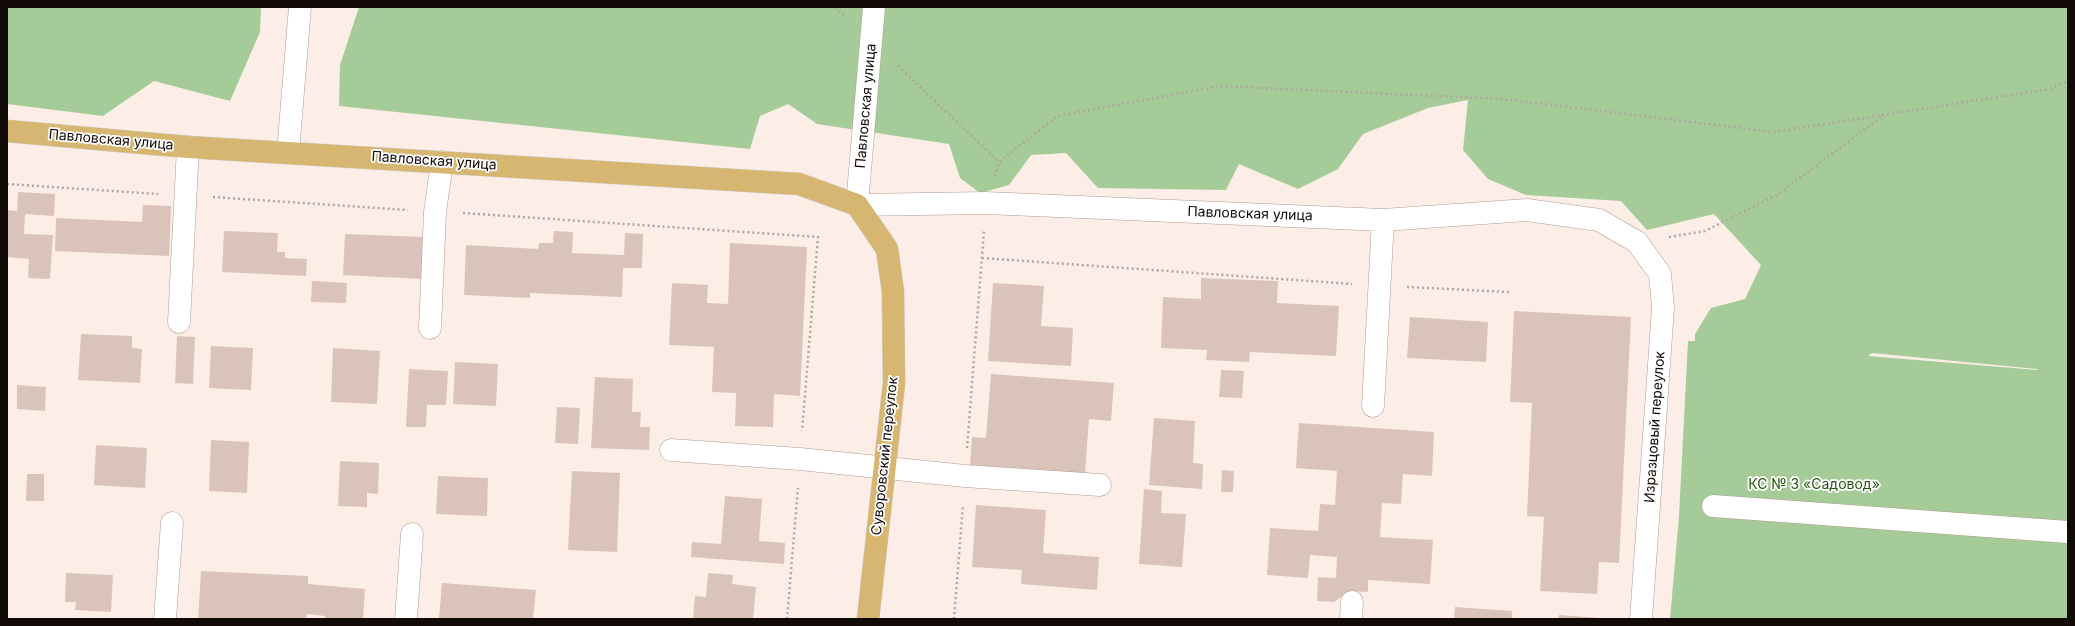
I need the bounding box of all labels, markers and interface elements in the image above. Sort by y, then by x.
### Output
street label: Павловская улица [852,43,880,169]
street label: Павловская улица [48,126,174,154]
street label: Павловская улица [371,148,497,174]
street label: Павловская улица [1187,203,1313,225]
street label: Изразцовый переулок [1641,350,1669,504]
street label: Суворовский переулок [868,376,902,536]
park label: КС № 3 «Садовод» [1748,477,1880,493]

